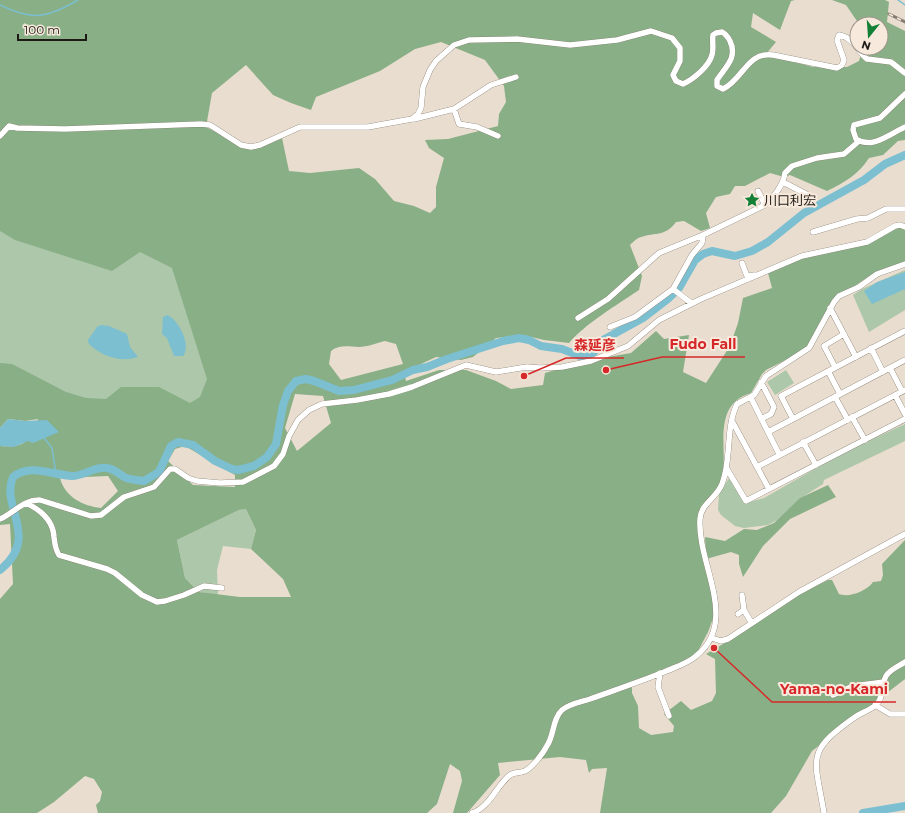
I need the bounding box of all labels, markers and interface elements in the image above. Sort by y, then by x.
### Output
scale bar [18,16,86,42]
north arrow [849,16,889,56]
text: 100 m [24,22,60,37]
text: N [860,38,872,54]
place icon: 川口利宏 [743,191,761,209]
place label: 川口利宏 [764,192,816,208]
callout: Fudo Fall [662,331,745,357]
callout: 森延彦 [566,332,624,358]
text: Fudo Fall [670,335,737,353]
text: 森延彦 [574,336,616,354]
callout: Yama-no-Kami [772,676,896,702]
text: Yama-no-Kami [779,680,888,698]

